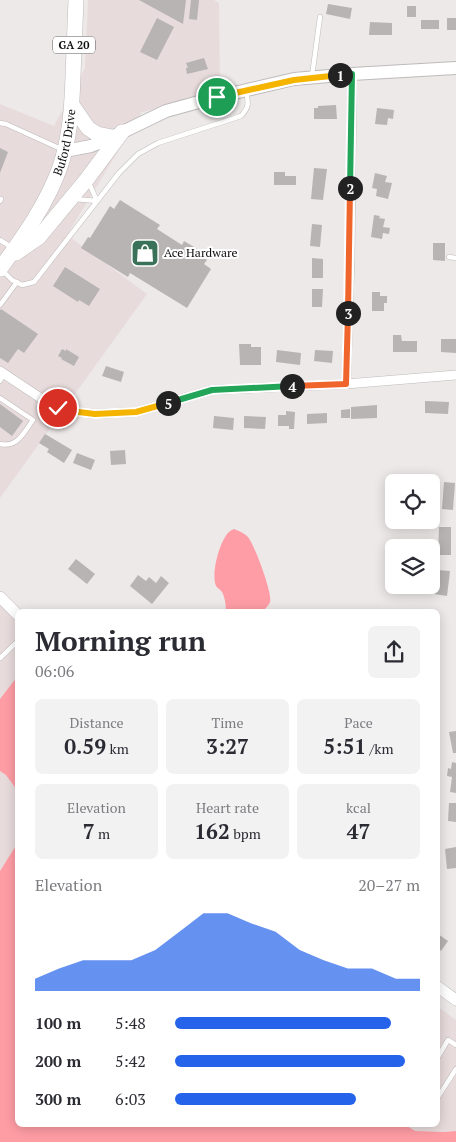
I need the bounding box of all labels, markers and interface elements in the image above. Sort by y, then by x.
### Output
road number: GA 20 [53,36,95,54]
pin: 1 [328,62,352,88]
text: 1 [337,66,344,85]
pin [196,76,238,118]
icon: arrive [203,83,231,111]
street label: Buford Drive [50,108,78,178]
pin: 2 [338,176,362,200]
text: 2 [347,179,354,198]
shop icon: Ace Hardware [130,238,160,268]
place label: Ace Hardware [164,245,238,260]
pin: 3 [336,300,360,326]
text: 3 [345,304,352,323]
pin: 4 [280,374,304,398]
text: 4 [289,377,296,396]
pin [37,387,79,429]
pin: 5 [156,390,180,416]
icon: check [44,394,72,422]
text: 5 [165,394,172,413]
map controls [385,474,440,594]
button: locate [385,474,440,529]
button: layers [385,539,440,594]
text: Morning run [35,622,206,659]
button: share [368,626,420,678]
text: 06:06 [35,660,74,682]
text: Distance [69,713,124,732]
text: Time [211,713,244,732]
text: Pace [344,713,373,732]
text: 0.59 [64,732,106,760]
text: 3:27 [206,732,249,760]
text: 5:51 [323,732,366,760]
text: km [106,739,129,758]
text: /km [366,739,394,758]
text: Elevation [67,798,126,817]
text: Heart rate [196,798,259,817]
text: kcal [346,798,371,817]
text: 7 [83,817,95,845]
text: 162 [194,817,230,845]
text: 47 [347,817,370,845]
text: m [95,824,110,843]
text: bpm [230,824,261,843]
text: Elevation [35,874,102,896]
text: 20–27 m [358,874,420,896]
text: 100 m [35,1012,81,1034]
text: 5:48 [115,1012,146,1034]
text: 200 m [35,1050,81,1072]
text: 5:42 [115,1050,146,1072]
text: 300 m [35,1088,81,1110]
text: 6:03 [115,1088,146,1110]

